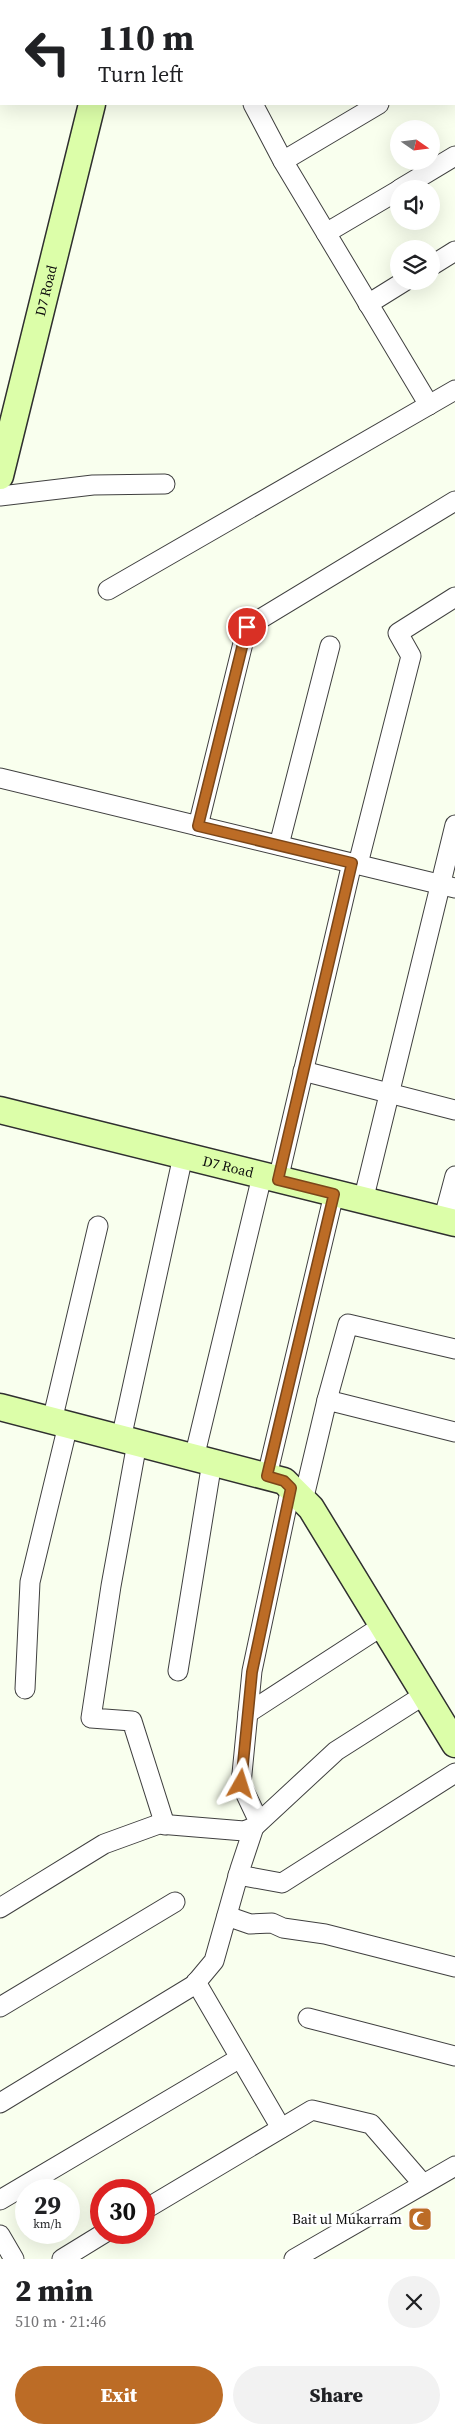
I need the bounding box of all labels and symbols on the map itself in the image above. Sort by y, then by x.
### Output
north arrow [390,120,440,170]
street label: D7 Road [30,263,62,318]
pin [226,606,268,648]
street label: D7 Road [200,1151,256,1183]
position arrow [214,1757,266,1809]
speed limit sign: 30 [90,2179,155,2244]
mosque icon: Bait ul Mukarram [407,2206,433,2232]
place label: Bait ul Mukarram [292,2209,402,2229]

